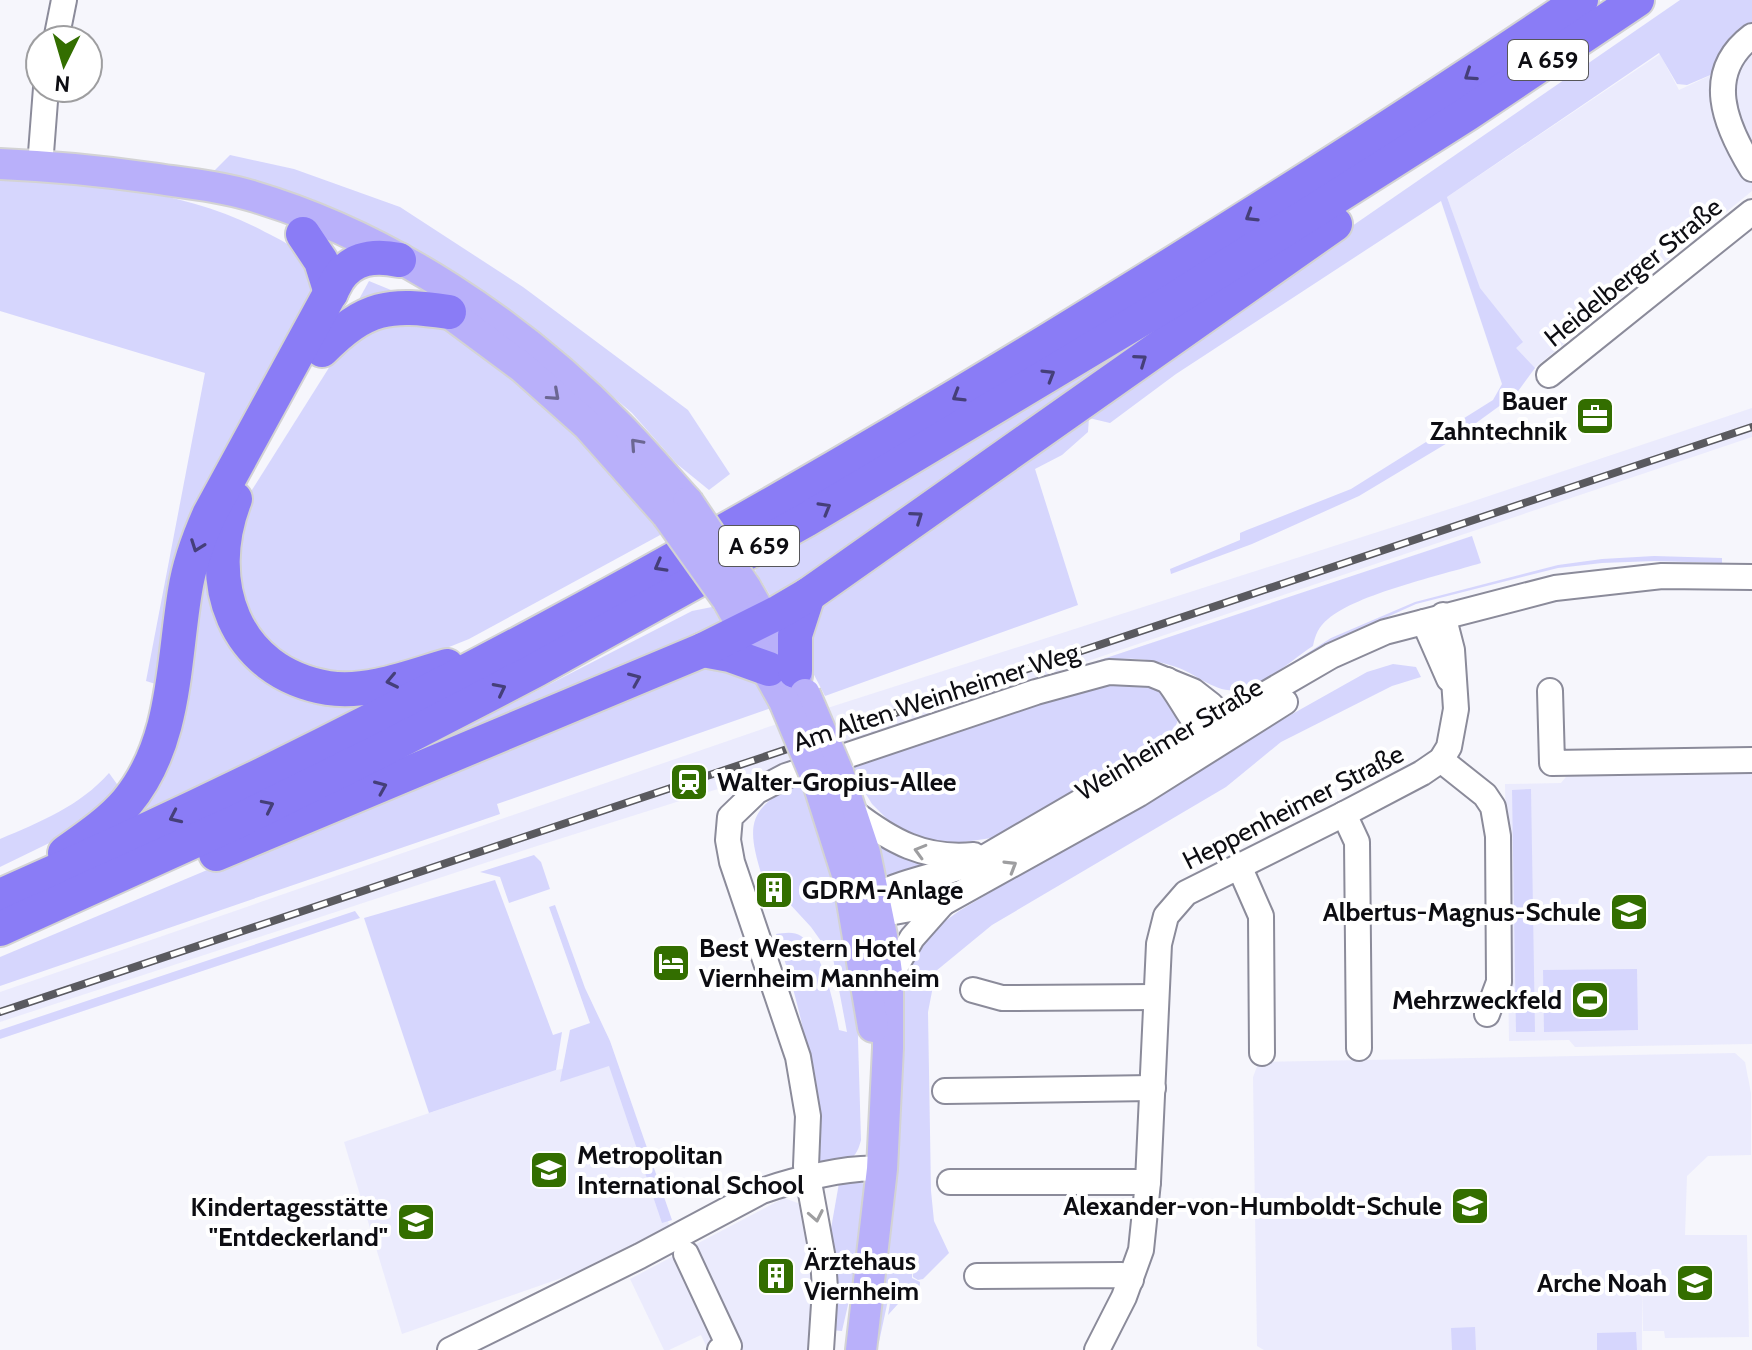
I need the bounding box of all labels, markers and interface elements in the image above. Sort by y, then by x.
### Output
north arrow [24,24,104,104]
road number: A 659 [1508,40,1588,80]
one-way arrow [1464,65,1478,80]
text: N [53,69,71,98]
street label: Heidelberger Straße [1538,191,1728,353]
one-way arrow [1245,206,1260,221]
one-way arrow [1133,355,1147,369]
one-way arrow [1040,370,1055,385]
place label: Bauer Zahntechnik [1430,385,1567,447]
one-way arrow [544,386,559,400]
one-way arrow [952,386,967,401]
office icon: Bauer Zahntechnik [1574,395,1616,437]
one-way arrow [631,439,646,454]
one-way arrow [816,502,831,518]
one-way arrow [909,512,923,527]
road number: A 659 [719,526,799,566]
one-way arrow [190,538,207,552]
one-way arrow [654,557,669,572]
street label: Am Alten Weinheimer Weg [789,635,1084,758]
street label: Weinheimer Straße [1070,671,1268,807]
one-way arrow [385,672,399,689]
one-way arrow [627,673,641,689]
one-way arrow [492,683,506,698]
street label: Heppenheimer Straße [1177,737,1409,877]
station icon: Walter-Gropius-Allee [668,761,710,803]
place label: Walter-Gropius-Allee [717,766,956,798]
one-way arrow [373,781,387,797]
one-way arrow [260,800,275,816]
one-way arrow [169,808,184,824]
one-way arrow [913,844,927,860]
one-way arrow [1003,860,1017,875]
building icon: GDRM-Anlage [753,869,795,911]
place label: GDRM-Anlage [802,874,964,906]
school or university icon: Albertus-Magnus-Schule [1608,891,1650,933]
place label: Albertus-Magnus-Schule [1323,896,1601,928]
place label: Best Western Hotel Viernheim Mannheim [699,932,940,994]
hotel icon: Best Western Hotel Viernheim Mannheim [650,942,692,984]
sports icon: Mehrzweckfeld [1569,979,1611,1021]
place label: Mehrzweckfeld [1392,984,1562,1016]
place label: Metropolitan International School [577,1139,804,1201]
school or university icon: Metropolitan International School [528,1149,570,1191]
school or university icon: Alexander-von-Humboldt-Schule [1449,1185,1491,1227]
place label: Alexander-von-Humboldt-Schule [1063,1190,1442,1222]
place label: Kindertagesstätte "Entdeckerland" [190,1191,388,1253]
school or university icon: Kindertagesstätte "Entdeckerland" [395,1201,437,1243]
one-way arrow [807,1210,824,1223]
place label: Ärztehaus Viernheim [804,1245,919,1307]
building icon: Ärztehaus Viernheim [755,1255,797,1297]
school or university icon: Arche Noah [1674,1262,1716,1304]
place label: Arche Noah [1537,1267,1667,1299]

